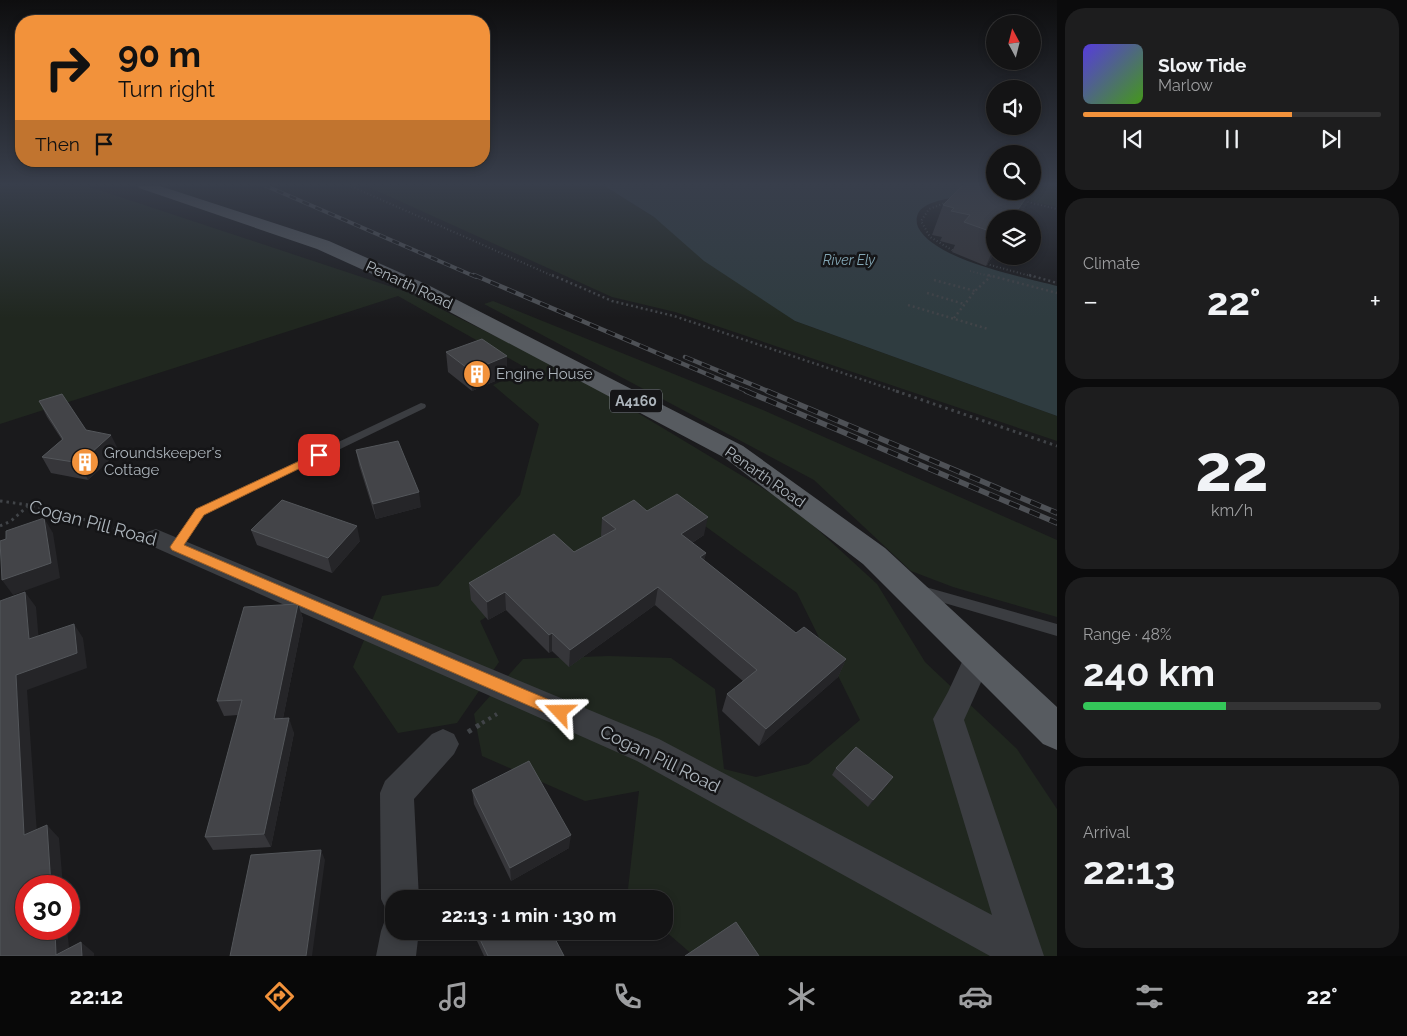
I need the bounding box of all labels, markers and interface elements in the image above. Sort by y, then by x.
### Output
north arrow [986,15,1041,70]
map controls [986,15,1041,265]
text: 90 m [118,34,201,75]
icon: right [35,35,100,100]
text: Slow Tide [1158,54,1247,76]
text: Turn right [118,76,215,102]
text: Marlow [1158,76,1213,95]
button: sound [986,80,1041,135]
icon: previous [1119,125,1147,153]
icon: pause [1218,125,1246,153]
icon: next [1317,125,1345,153]
icon: arrive [90,130,118,158]
text: Then [35,133,80,155]
button: search [986,145,1041,200]
button: layers [986,210,1041,265]
water label: River Ely [823,252,876,268]
text: Climate [1083,254,1140,273]
street label: Penarth Road [363,257,455,313]
text: 22° [1207,279,1260,324]
text: − [1083,285,1098,318]
text: + [1369,285,1381,318]
building icon: Engine House [462,359,492,389]
place label: Engine House [496,365,593,383]
road number: A4160 [610,390,662,412]
text: 22 [1195,430,1269,506]
pin [298,434,340,476]
icon: arrive [305,441,333,469]
street label: Penarth Road [721,443,809,511]
place label: Groundskeeper's Cottage [104,444,221,479]
building icon: Groundskeeper's Cottage [70,447,100,477]
street label: Cogan Pill Road [27,495,159,550]
text: km/h [1211,501,1253,520]
text: Range · 48% [1083,625,1172,644]
text: 240 km [1083,650,1215,695]
position arrow [533,685,585,737]
street label: Cogan Pill Road [597,720,724,797]
text: Arrival [1083,823,1130,842]
text: 22:13 [1083,848,1175,893]
speed limit sign: 30 [15,875,80,940]
text: 22:13 · 1 min · 130 m [442,904,616,926]
icon: directions [262,979,297,1014]
icon: music [436,979,471,1014]
icon: phone [610,979,645,1014]
icon: climate [784,979,819,1014]
icon: car [958,979,993,1014]
icon: filters [1132,979,1167,1014]
text: 22:12 [70,983,123,1009]
text: 22° [1307,983,1337,1009]

